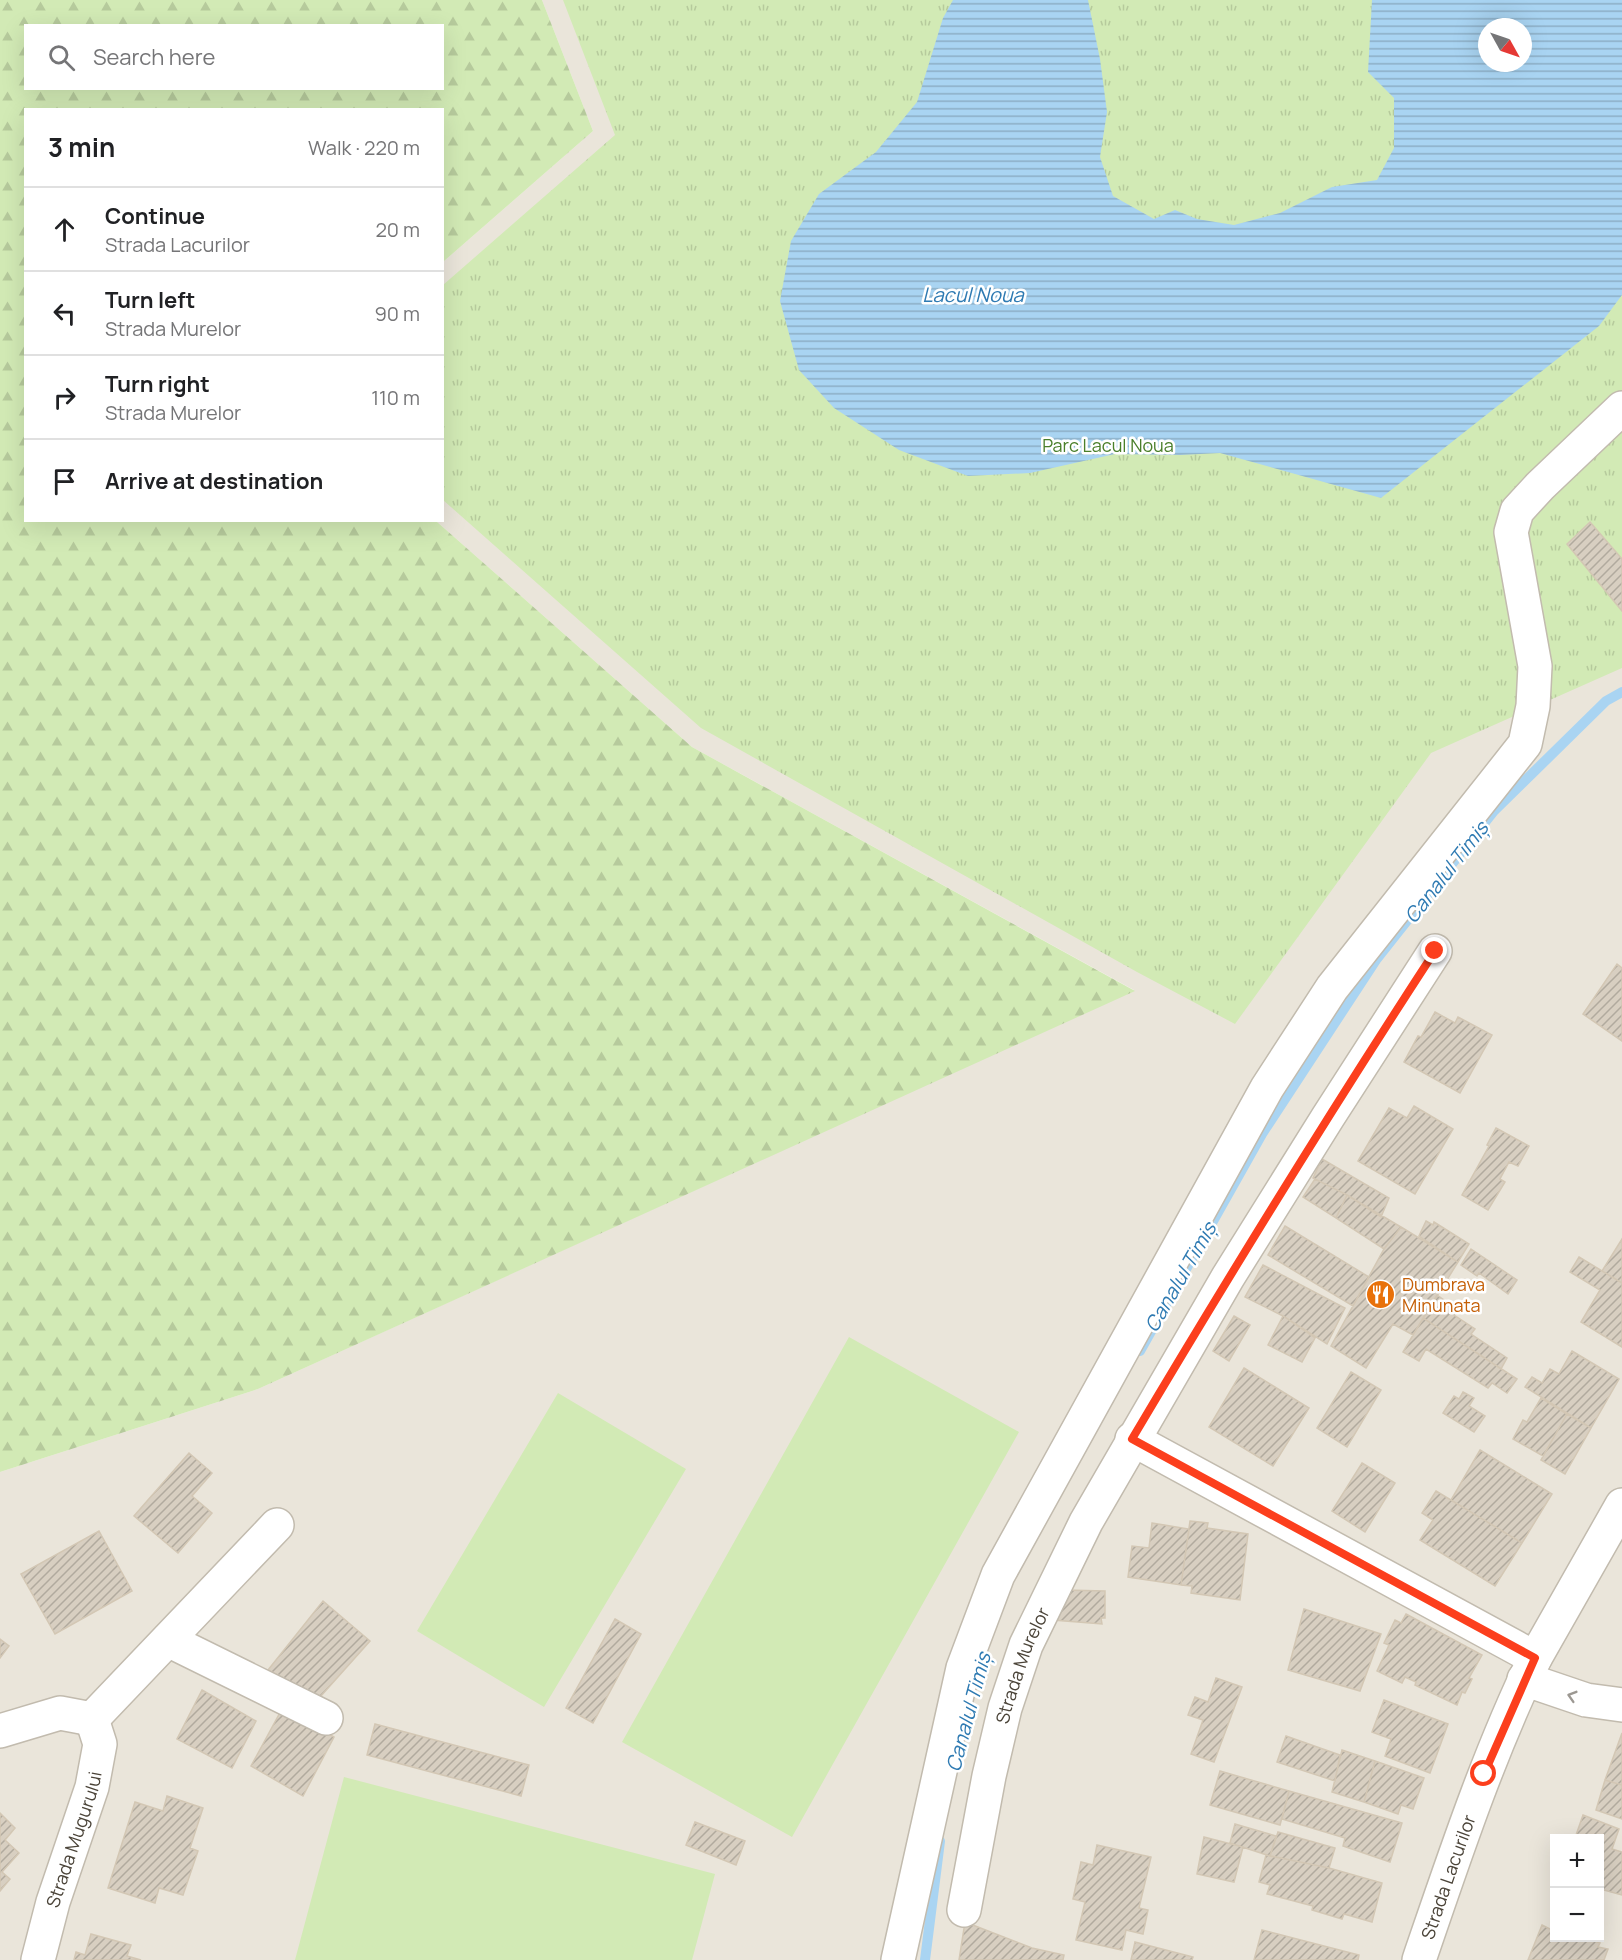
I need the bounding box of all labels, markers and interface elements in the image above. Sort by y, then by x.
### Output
north arrow [1478,18,1532,72]
search box [24,24,444,90]
icon: search [45,41,78,74]
text: Search here [93,42,215,72]
text: 3 min [48,129,115,165]
text: Walk · 220 m [308,134,420,161]
text: Continue [105,201,205,231]
icon: ahead [48,213,81,246]
text: 20 m [375,216,420,243]
text: Strada Lacurilor [105,231,250,258]
water label: Lacul Noua [922,281,1025,308]
text: Turn left [105,285,195,315]
icon: left [48,297,81,330]
text: 90 m [374,300,420,327]
text: Strada Murelor [105,315,241,342]
text: Turn right [105,369,210,399]
icon: right [48,381,81,414]
text: 110 m [371,384,420,411]
text: Strada Murelor [105,399,241,426]
park label: Parc Lacul Noua [1042,433,1174,457]
icon: arrive [48,465,81,498]
text: Arrive at destination [105,466,323,496]
water label: Canalul Timiș [1398,814,1495,929]
route end [1421,937,1447,963]
water label: Canalul Timiș [1138,1216,1223,1337]
place label: Dumbrava Minunata [1402,1272,1485,1317]
restaurant icon: Dumbrava Minunata [1365,1278,1397,1310]
street label: Strada Murelor [990,1603,1055,1726]
water label: Canalul Timiș [939,1648,997,1775]
one-way arrow [1567,1691,1578,1703]
route start [1470,1760,1496,1786]
street label: Strada Mugurului [40,1769,107,1911]
street label: Strada Lacurilor [1415,1811,1481,1942]
map controls [1550,1834,1604,1942]
button: + [1550,1834,1604,1888]
button: − [1550,1888,1604,1942]

